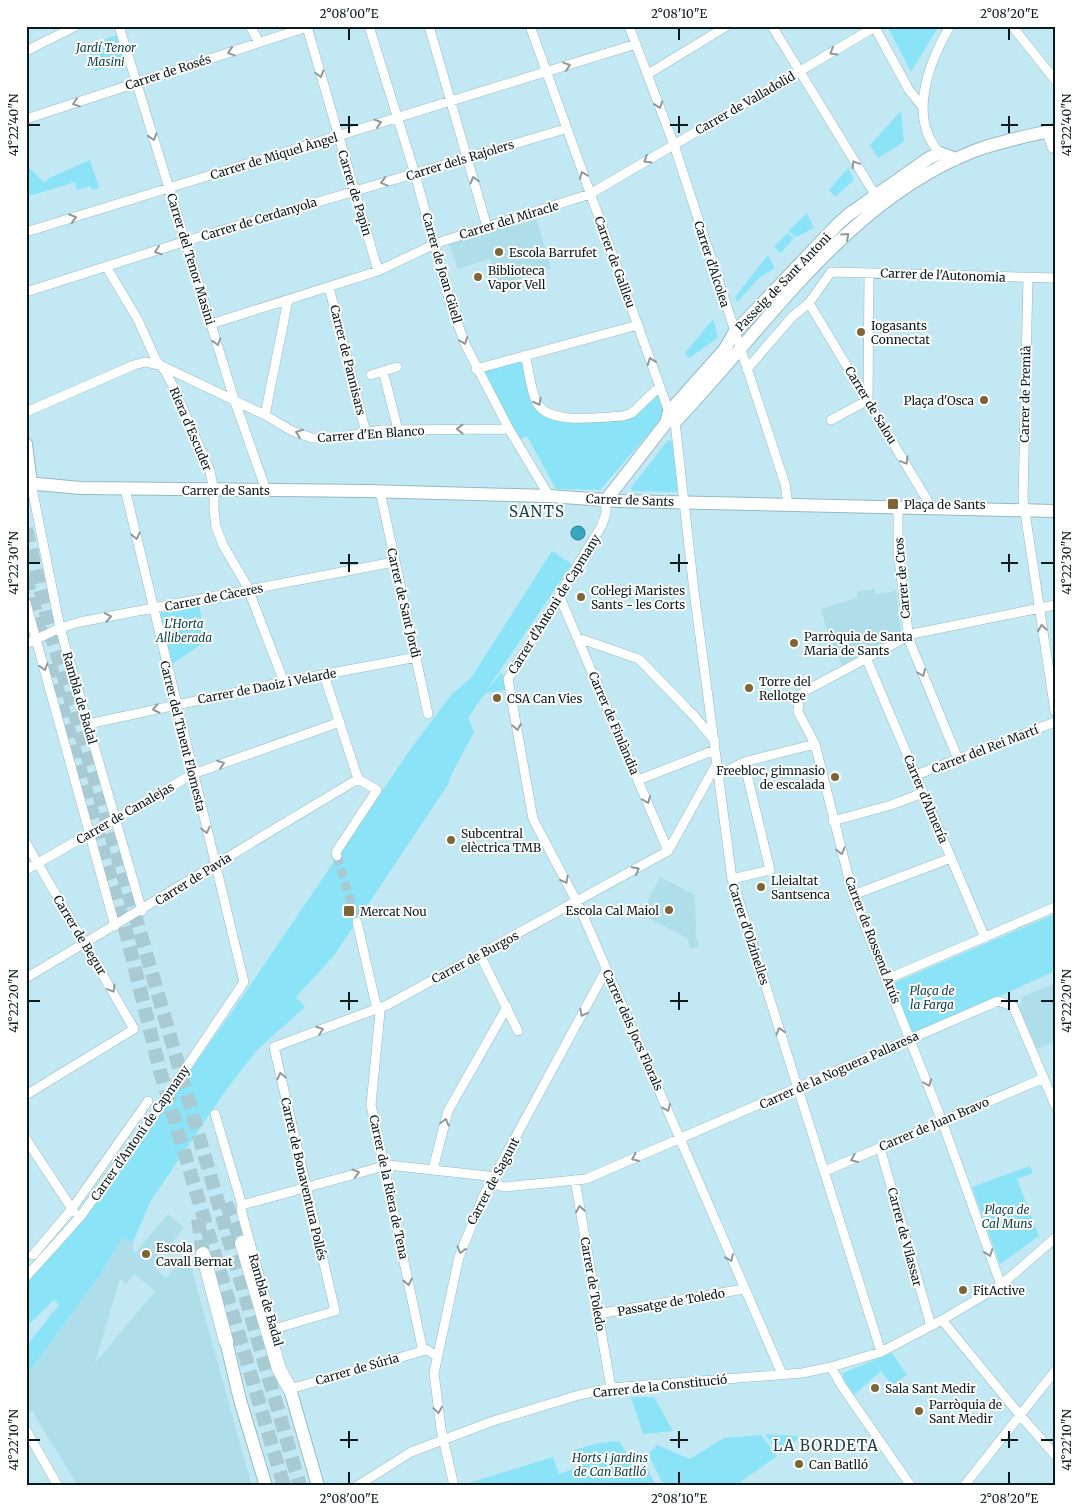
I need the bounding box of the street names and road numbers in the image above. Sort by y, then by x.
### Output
street label: Carrer de Rosés [123,51,213,93]
street label: Carrer de Valladolid [692,68,798,138]
street label: Carrer de Miquel Àngel [209,129,340,183]
street label: Carrer dels Rajolers [404,136,516,184]
street label: Carrer de Papin [335,148,375,238]
street label: Carrer del Tenor Masini [164,191,218,327]
street label: Carrer de Cerdanyola [199,194,319,244]
street label: Carrer del Miracle [458,198,560,242]
street label: Carrer de Joan Güell [419,211,465,325]
street label: Carrer de Galileu [592,214,639,310]
street label: Carrer d'Alcolea [691,219,733,310]
street label: Passeig de Sant Antoni [732,230,834,334]
street label: Carrer de l'Autonomia [880,265,1006,285]
street label: Carrer de Pannisars [327,303,369,417]
street label: Carrer de Premià [1017,345,1033,443]
street label: Carrer de Salou [842,363,900,447]
street label: Riera d'Escuder [167,385,216,474]
street label: Carrer d'En Blanco [317,423,425,445]
street label: Carrer de Sants [182,483,270,498]
street label: Carrer de Sants [586,491,674,509]
street label: Carrer d'Antoni de Capmany [505,531,603,677]
street label: Carrer de Cros [891,537,913,619]
street label: Carrer de Sant Jordi [384,547,424,659]
street label: Carrer de Càceres [164,580,265,614]
street label: Rambla de Badal [60,650,100,746]
street label: Carrer del Tinent Flomesta [157,659,209,813]
street label: Carrer de Daoiz i Velarde [197,665,337,707]
street label: Carrer de Finlàndia [585,669,643,777]
street label: Carrer del Rei Martí [929,721,1042,776]
street label: Carrer d'Almería [901,753,952,846]
street label: Carrer de Canalejas [73,779,177,847]
street label: Carrer de Pavia [152,849,234,908]
street label: Carrer de Rossend Arús [842,875,904,1006]
street label: Carrer d'Olzinelles [725,881,773,987]
street label: Carrer de Begur [50,892,110,978]
street label: Carrer de Burgos [429,928,521,986]
street label: Carrer dels Jocs Florals [600,967,667,1093]
street label: Carrer de la Noguera Pallaresa [757,1028,921,1112]
street label: Carrer d'Antoni de Capmany [87,1062,193,1204]
street label: Carrer de Juan Bravo [877,1094,991,1154]
street label: Carrer de Bonaventura Pollés [278,1096,330,1262]
street label: Carrer de la Riera de Tena [366,1114,412,1261]
street label: Carrer de Sagunt [464,1134,523,1227]
street label: Carrer de Vilassar [885,1186,926,1289]
street label: Carrer de Toledo [577,1236,609,1332]
street label: Rambla de Badal [246,1252,286,1348]
street label: Passatge de Toledo [616,1285,726,1319]
street label: Carrer de Súria [314,1350,401,1388]
street label: Carrer de la Constitució [592,1371,728,1401]

